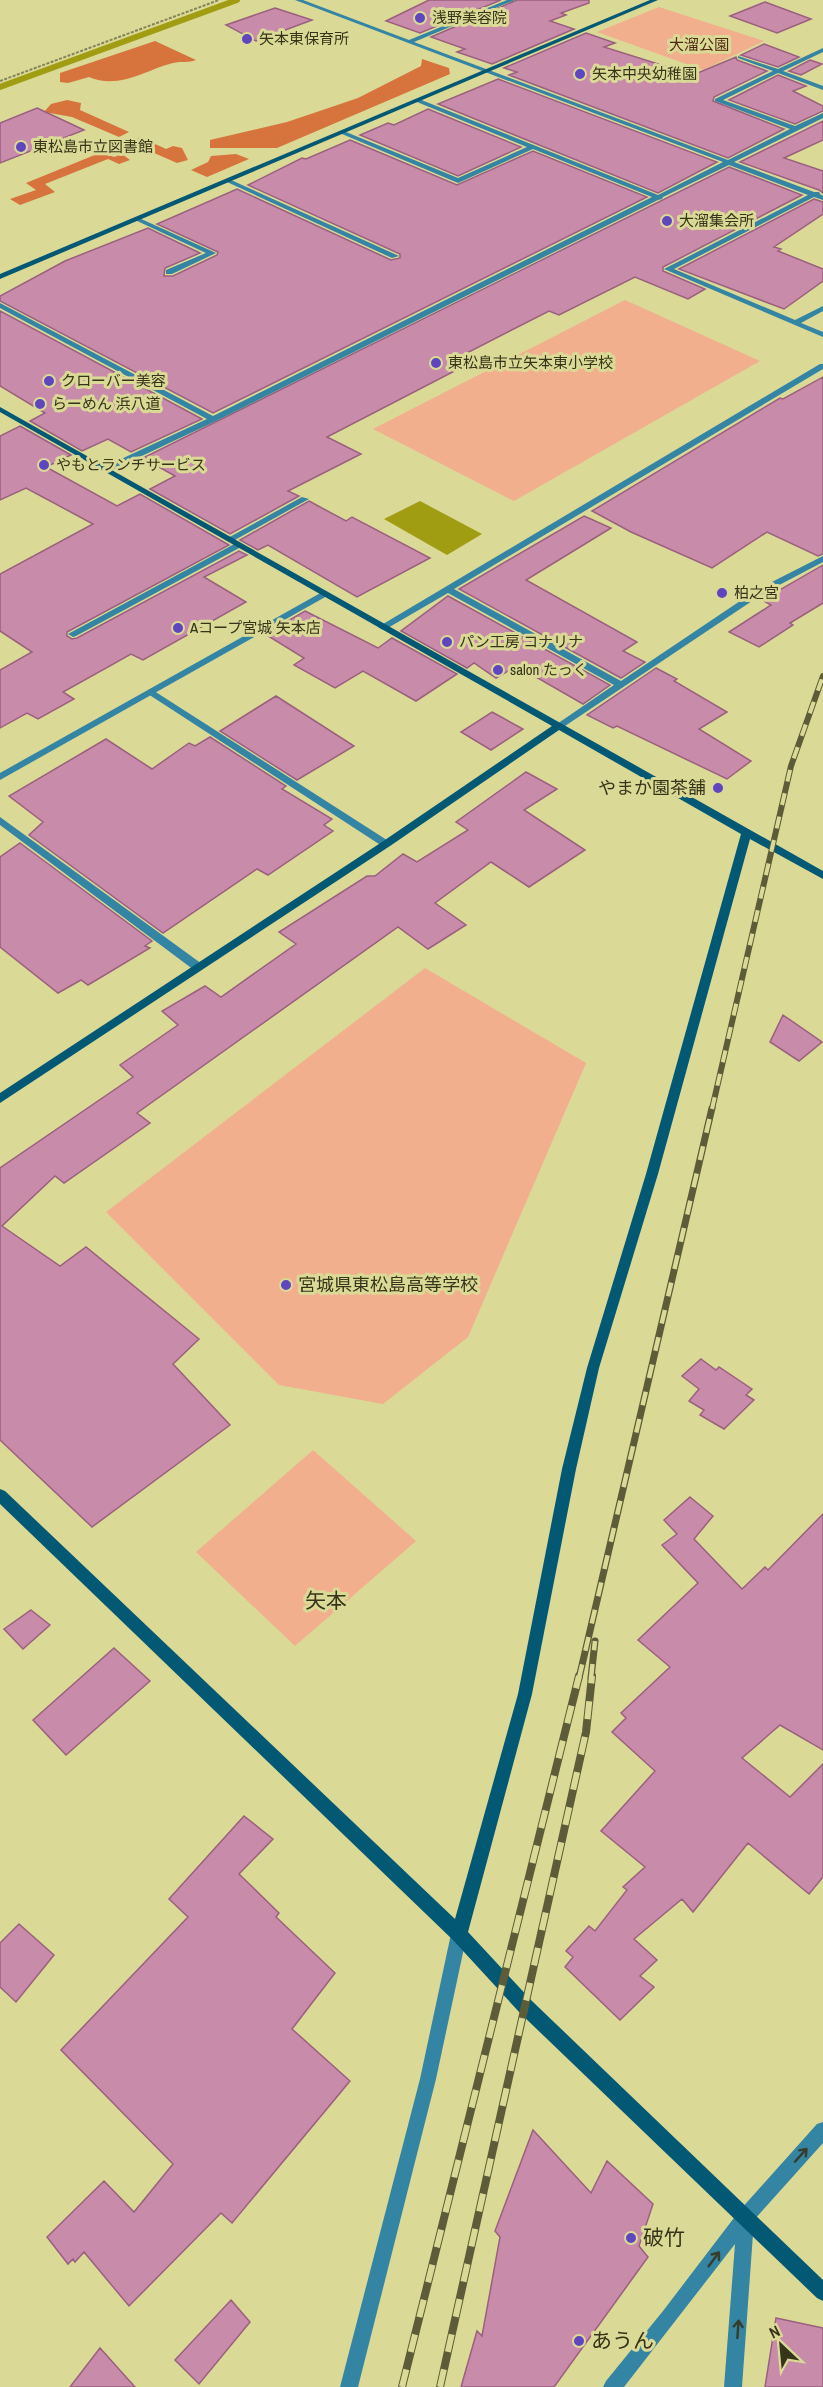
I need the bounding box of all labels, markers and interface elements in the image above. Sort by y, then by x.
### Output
place label: 浅野美容院 [432,7,507,28]
marker: 浅野美容院 [413,11,427,25]
place label: 矢本東保育所 [259,28,349,49]
marker: 矢本東保育所 [240,32,254,46]
park label: 大溜公園 [669,34,729,55]
place label: 矢本中央幼稚園 [592,63,697,84]
marker: 矢本中央幼稚園 [573,67,587,81]
place label: 東松島市立図書館 [33,136,153,157]
marker: 東松島市立図書館 [14,140,28,154]
place label: 大溜集会所 [679,210,754,231]
marker: 大溜集会所 [660,214,674,228]
place label: 東松島市立矢本東小学校 [448,352,613,373]
marker: 東松島市立矢本東小学校 [429,356,443,370]
place label: クローバー美容 [61,370,166,391]
marker: クローバー美容 [42,374,56,388]
place label: らーめん 浜八道 [52,393,160,414]
marker: らーめん 浜八道 [33,397,47,411]
place label: やもとランチサービス [56,454,206,475]
marker: やもとランチサービス [37,458,51,472]
place label: 柏之宮 [734,582,779,603]
marker: 柏之宮 [715,586,729,600]
place label: Aコープ宮城 矢本店 [189,617,321,638]
marker: Aコープ宮城 矢本店 [171,621,185,635]
place label: パン工房 コナリナ [459,631,583,652]
marker: パン工房 コナリナ [440,635,454,649]
place label: salon たっく [510,659,588,680]
marker: salon たっく [491,663,505,677]
place label: やまか園茶舗 [598,775,706,800]
marker: やまか園茶舗 [711,781,725,795]
place label: 宮城県東松島高等学校 [298,1272,478,1297]
marker: 宮城県東松島高等学校 [279,1278,293,1292]
district label: 矢本 [305,1586,347,1615]
one-way arrow [794,2148,808,2163]
place label: 破竹 [643,2223,685,2252]
marker: 破竹 [624,2231,638,2245]
one-way arrow [707,2251,720,2267]
north arrow [751,2315,811,2375]
one-way arrow [732,2319,743,2339]
text: N [765,2320,784,2343]
place label: あうん [591,2326,654,2355]
marker: あうん [572,2334,586,2348]

